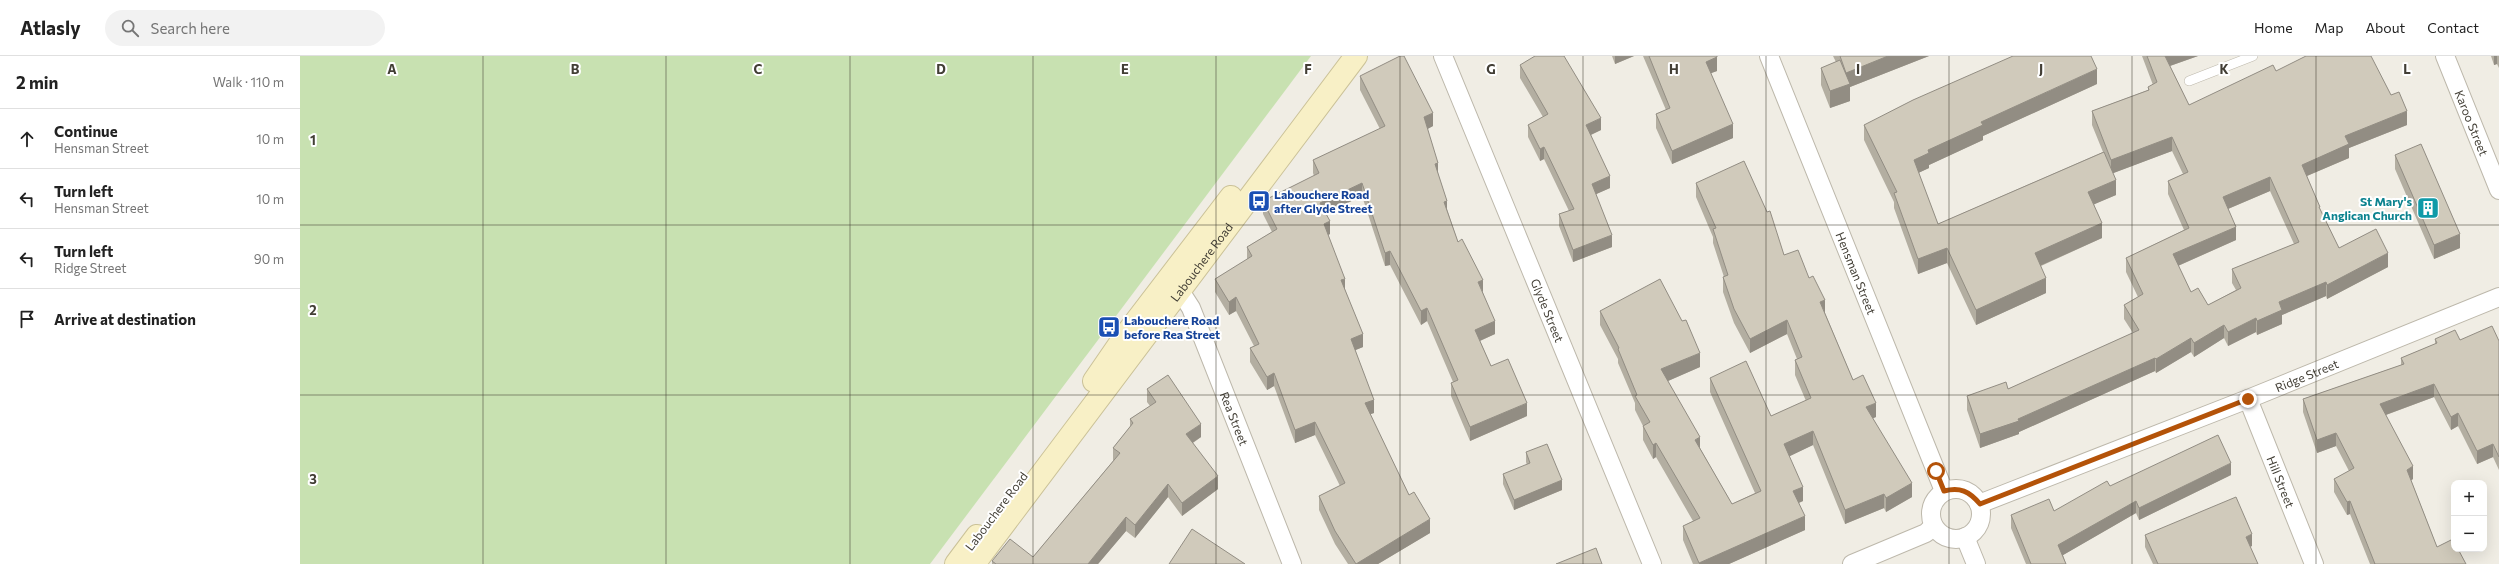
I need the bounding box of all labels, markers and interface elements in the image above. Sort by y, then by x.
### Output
search box [105,10,385,46]
text: Atlasly [20,16,81,39]
icon: search [119,17,141,39]
text: Search here [151,19,230,37]
text: Home [2254,19,2293,36]
text: Map [2315,19,2343,36]
text: About [2365,19,2405,36]
text: Contact [2427,19,2479,36]
text: A [387,61,397,77]
text: B [571,61,580,77]
text: C [754,61,763,77]
text: D [936,61,946,77]
text: E [1121,61,1129,77]
text: F [1304,61,1312,77]
text: G [1486,61,1496,77]
text: H [1669,61,1679,77]
text: I [1856,61,1860,77]
text: J [2039,61,2043,77]
text: K [2219,61,2229,77]
text: L [2403,61,2411,77]
text: 2 min [16,72,58,93]
text: Walk · 110 m [213,74,284,90]
street label: Karoo Street [2452,88,2491,158]
text: Continue [54,122,118,140]
icon: ahead [16,128,38,150]
text: 10 m [256,131,284,147]
text: 1 [310,132,316,148]
text: Hensman Street [54,140,149,156]
text: Turn left [54,182,113,200]
place label: Labouchere Road after Glyde Street [1274,187,1372,215]
icon: left [16,188,38,210]
bus stop icon: Labouchere Road after Glyde Street [1246,188,1272,214]
text: 10 m [256,191,284,207]
place label: St Mary's Anglican Church [2322,194,2412,222]
building icon: St Mary's Anglican Church [2415,195,2441,221]
text: Hensman Street [54,200,149,216]
street label: Labouchere Road [1167,220,1235,304]
street label: Hensman Street [1833,230,1879,316]
text: Turn left [54,242,113,260]
icon: left [16,248,38,270]
text: 90 m [254,251,284,267]
text: Ridge Street [54,260,127,276]
street label: Glyde Street [1528,276,1567,344]
text: 2 [309,302,317,318]
icon: arrive [16,308,38,330]
text: Arrive at destination [54,310,196,328]
place label: Labouchere Road before Rea Street [1124,313,1220,341]
bus stop icon: Labouchere Road before Rea Street [1096,314,1122,340]
street label: Ridge Street [2273,356,2340,394]
street label: Rea Street [1218,390,1251,447]
route end [2239,390,2257,408]
street label: Hill Street [2264,454,2298,510]
route start [1927,462,1945,480]
street label: Labouchere Road [962,469,1030,553]
text: 3 [309,471,317,487]
map controls [2451,480,2487,552]
button: + [2451,480,2487,516]
button: − [2451,516,2487,552]

